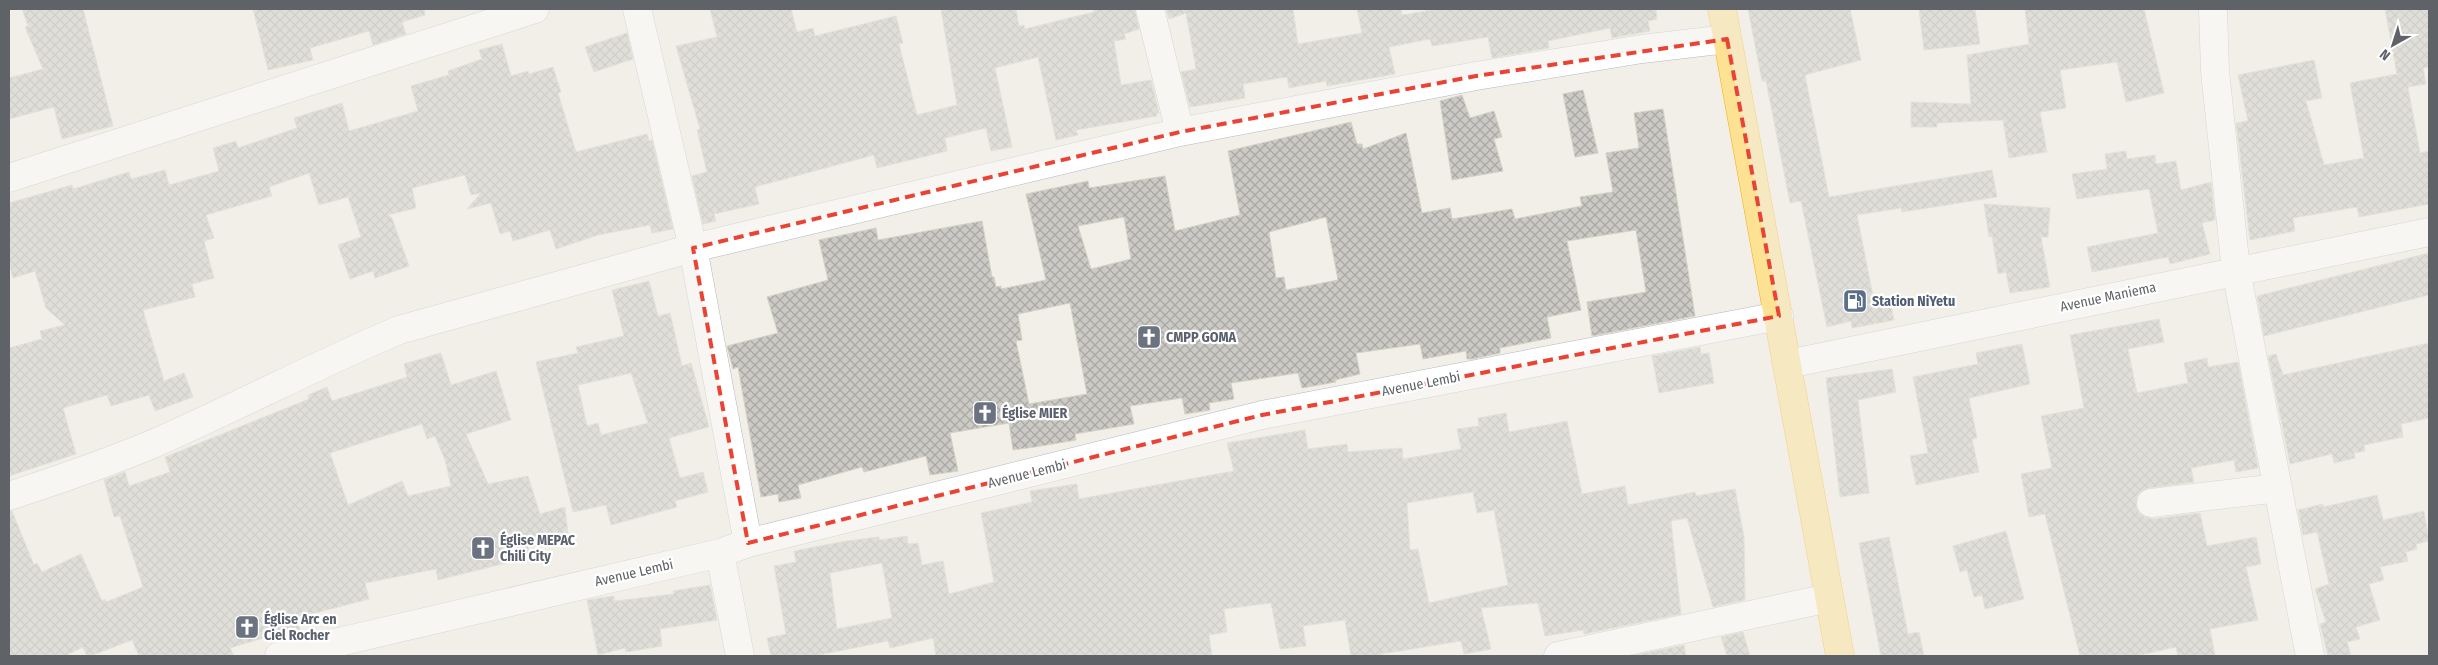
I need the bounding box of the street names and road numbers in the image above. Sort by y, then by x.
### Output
street label: Avenue Maniema [2058,279,2158,315]
street label: Avenue Lembi [1380,368,1462,400]
street label: Avenue Lembi [986,456,1068,492]
street label: Avenue Lembi [593,556,675,590]

